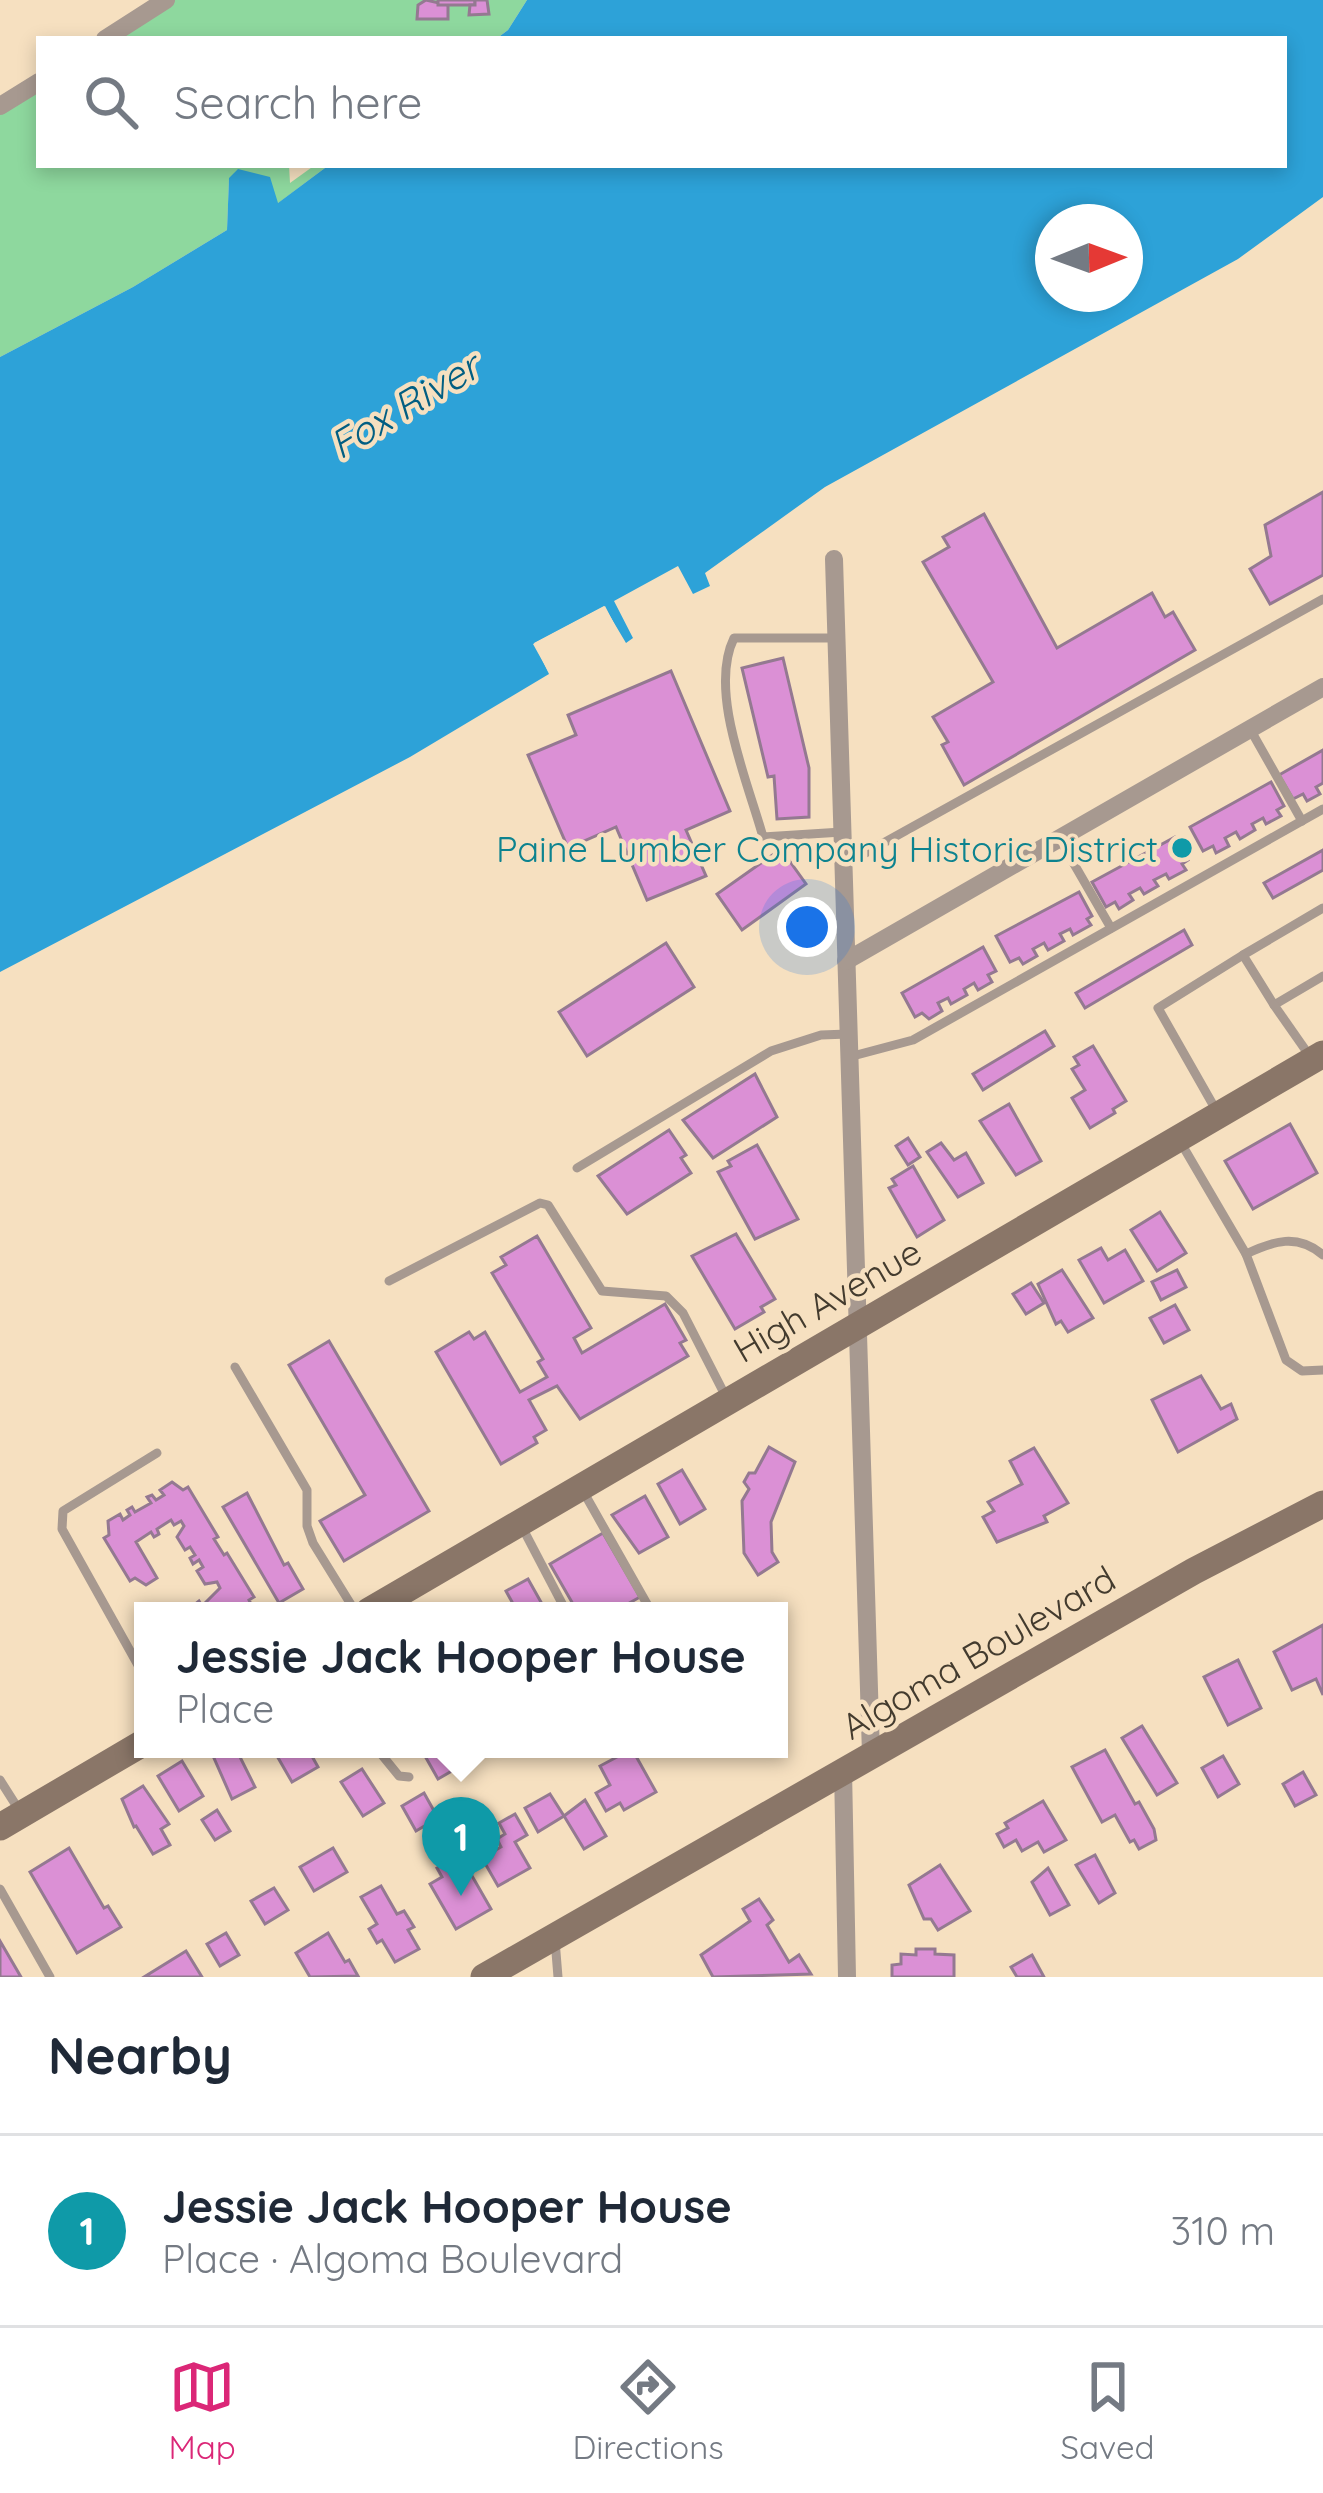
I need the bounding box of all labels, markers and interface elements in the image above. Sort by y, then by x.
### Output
search box [36,36,1287,168]
icon: search [78,69,144,135]
text: Search here [174,74,422,130]
north arrow [1035,204,1143,312]
water label: Fox River [320,339,492,469]
place label: Paine Lumber Company Historic District [496,826,1158,871]
marker: Paine Lumber Company Historic District [1169,835,1195,861]
your location [777,897,837,957]
street label: High Avenue [725,1228,929,1372]
street label: Algoma Boulevard [833,1555,1123,1749]
popup [134,1602,788,1758]
text: Jessie Jack Hooper House [176,1628,746,1684]
text: Place [176,1684,274,1733]
pin: 1 [422,1797,500,1896]
text: Nearby [48,2023,232,2087]
text: Jessie Jack Hooper House [162,2178,732,2234]
text: 1 [79,2206,95,2255]
text: 310 m [1171,2206,1275,2255]
text: Place · Algoma Boulevard [162,2234,623,2283]
tab: Map [168,2354,236,2467]
tab: Directions [572,2354,724,2467]
tab: Saved [1061,2354,1155,2467]

